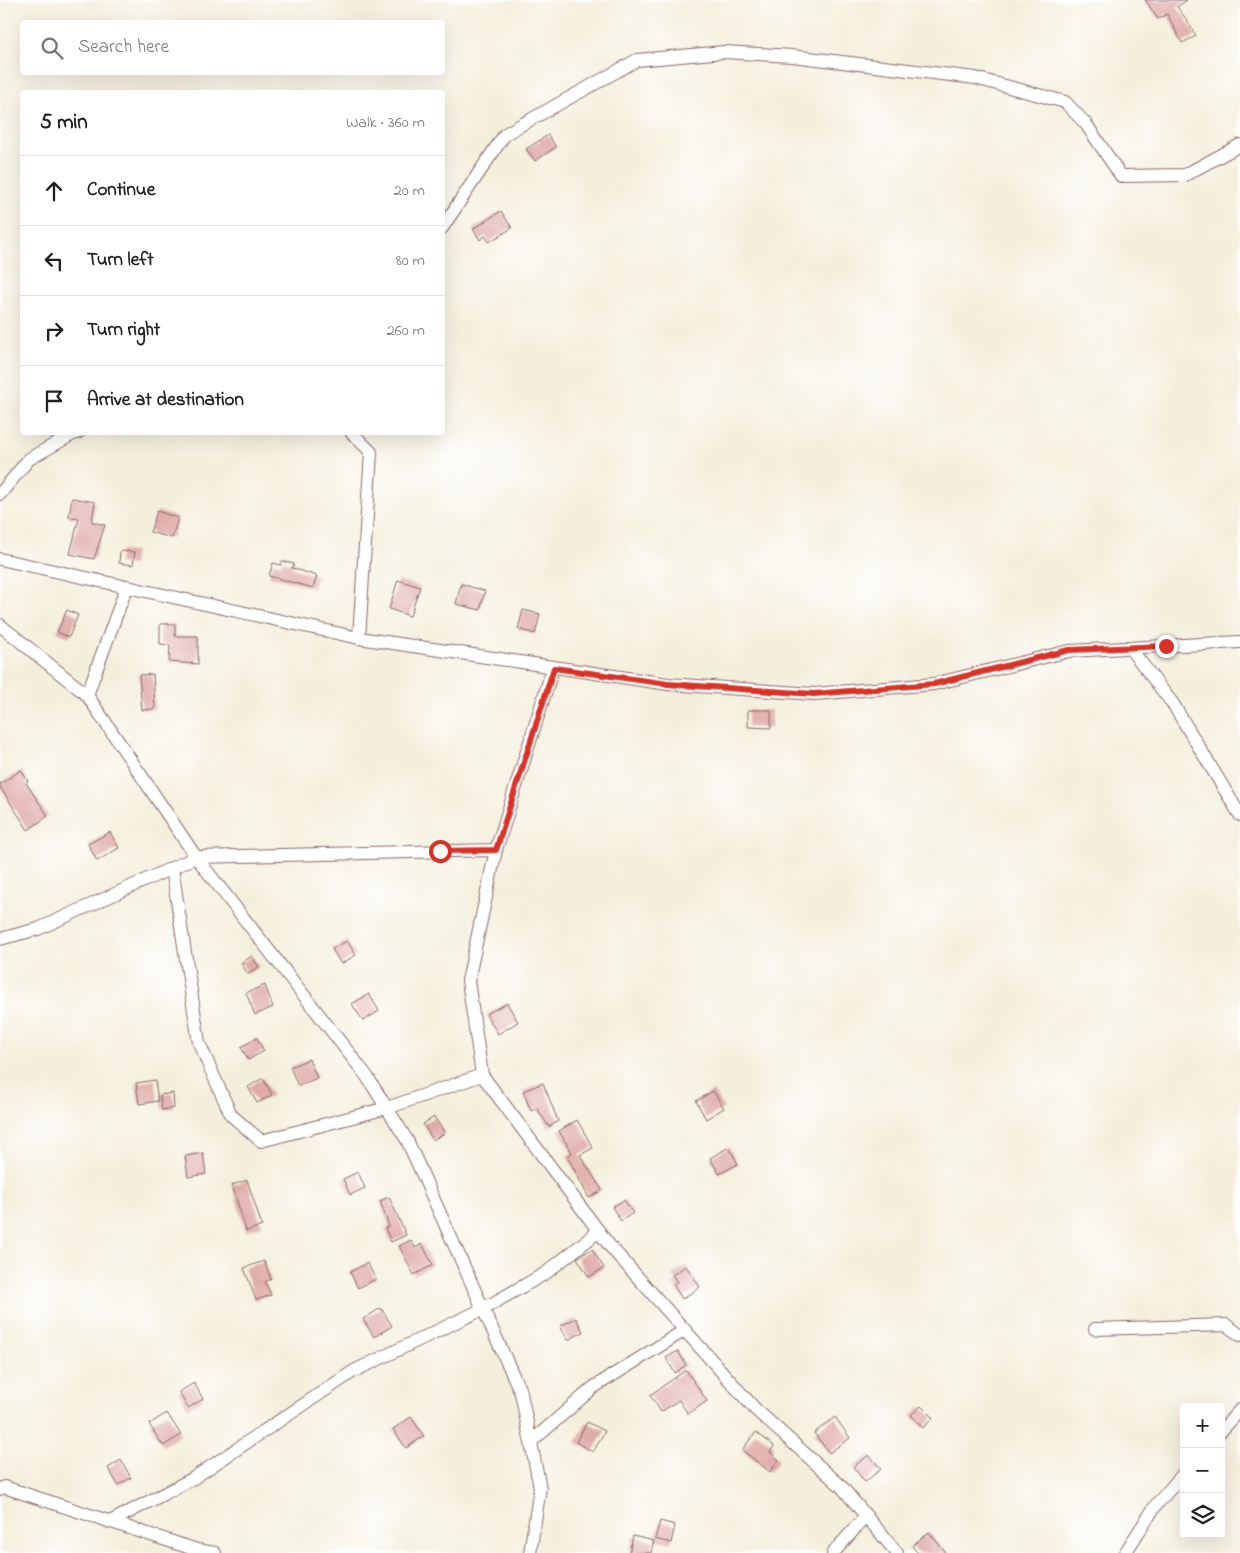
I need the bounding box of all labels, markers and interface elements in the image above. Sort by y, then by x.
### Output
search box [20,20,445,75]
icon: search [38,34,66,62]
text: Search here [78,34,169,61]
text: 5 min [40,108,88,138]
text: Walk · 360 m [346,111,425,135]
icon: ahead [40,177,68,205]
text: Continue [87,177,155,204]
text: 20 m [394,179,425,203]
icon: left [40,247,68,275]
text: Turn left [87,247,154,274]
text: 80 m [396,249,425,273]
icon: right [40,317,68,345]
text: Turn right [87,317,160,344]
text: 260 m [387,319,425,343]
icon: arrive [40,387,68,415]
text: Arrive at destination [87,387,244,414]
route end [1155,635,1178,658]
route start [429,840,452,863]
map controls [1180,1403,1225,1538]
button: + [1180,1403,1225,1448]
button: − [1180,1448,1225,1493]
button: layers [1180,1493,1225,1538]

